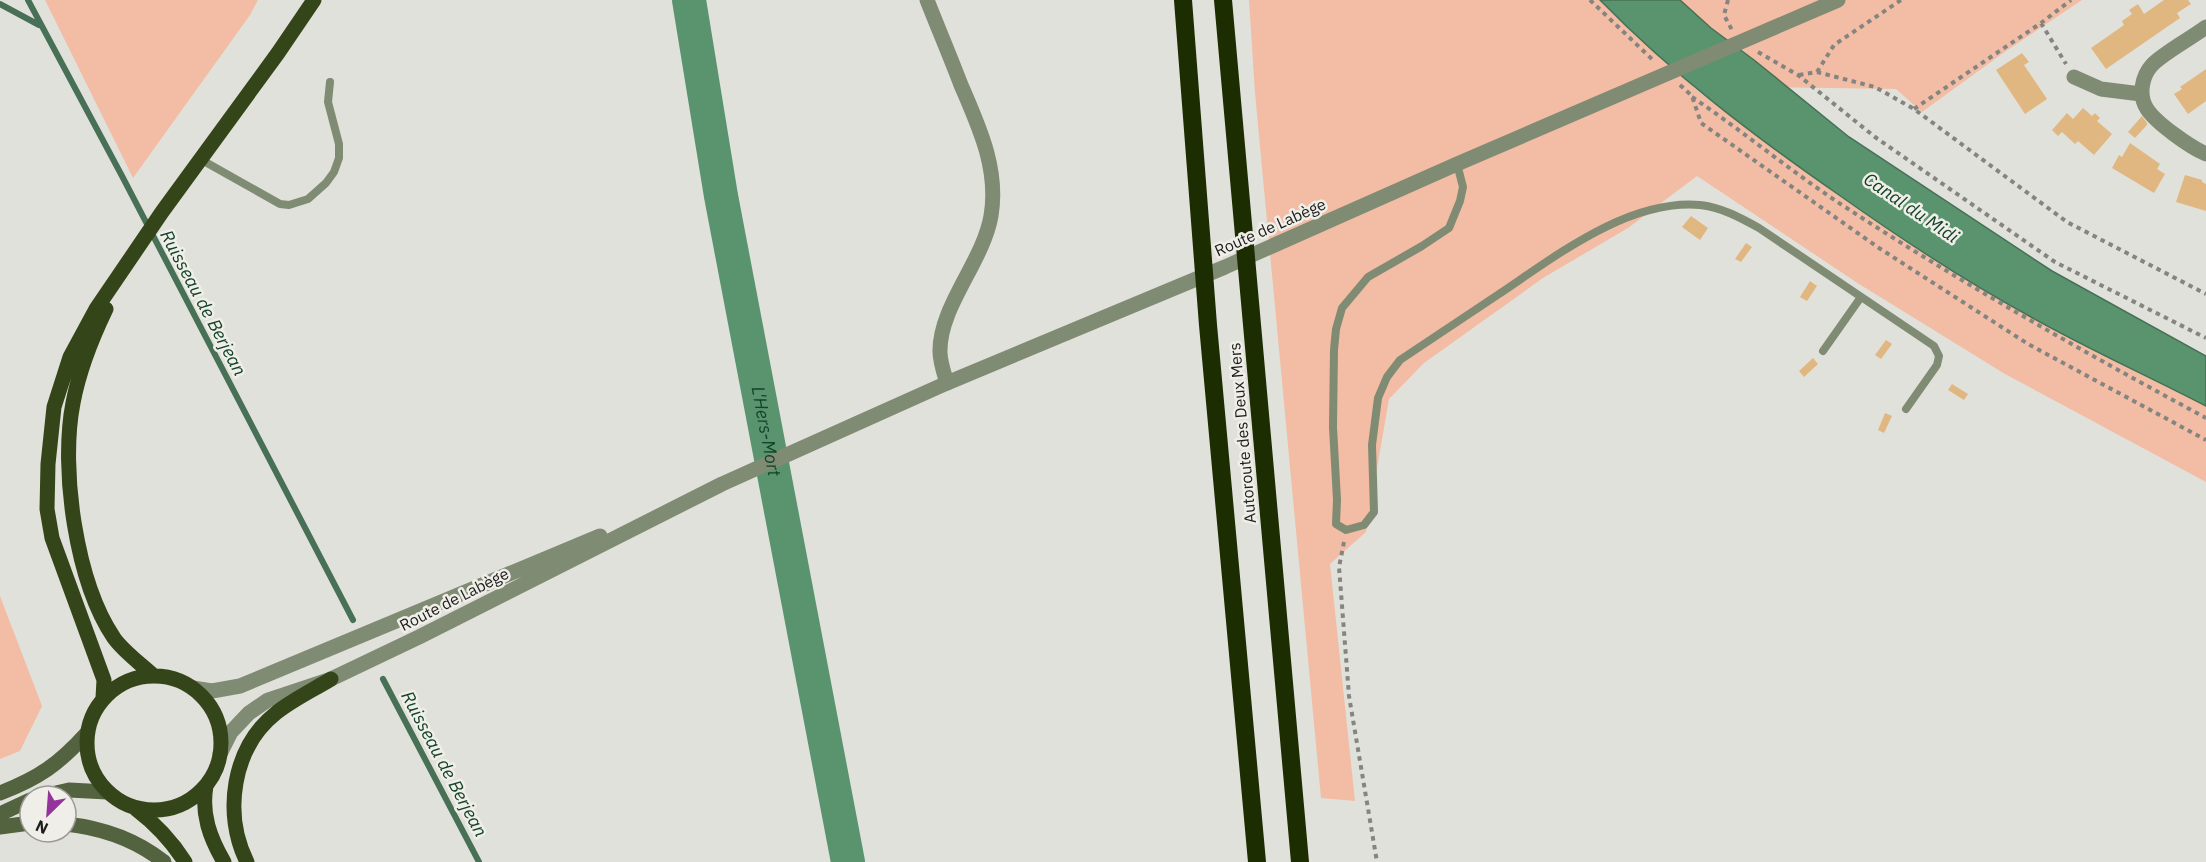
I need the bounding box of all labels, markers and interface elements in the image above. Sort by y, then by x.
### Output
water label: Canal du Midi [1859,167,1963,248]
street label: Route de Labège [1211,193,1329,260]
water label: Ruisseau de Berjean [155,226,252,380]
street label: Autoroute des Deux Mers [1224,342,1260,524]
water label: L'Hers-Mort [747,384,786,479]
street label: Route de Labège [396,563,512,635]
water label: Ruisseau de Berjean [396,687,493,841]
north arrow [18,784,78,844]
text: N [32,816,51,839]

